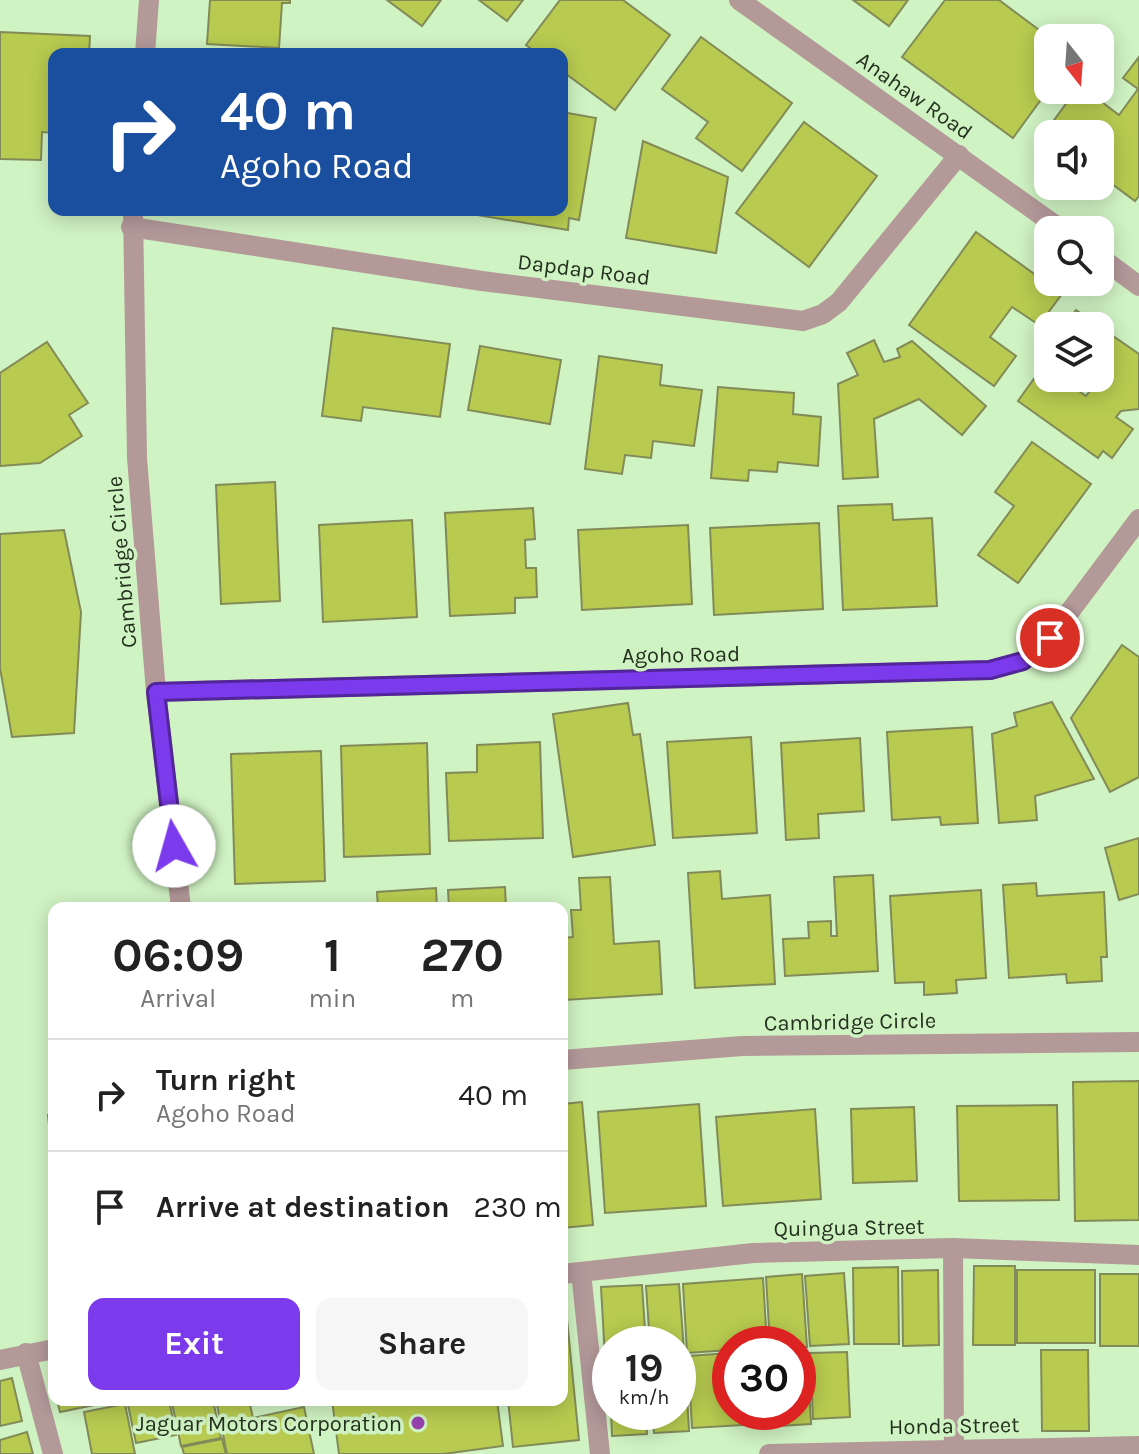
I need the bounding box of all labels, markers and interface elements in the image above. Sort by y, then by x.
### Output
north arrow [1034,24,1114,104]
map controls [1034,24,1114,392]
street label: Anahaw Road [852,46,977,145]
text: 40 m [220,78,356,143]
icon: right [88,80,192,184]
button: sound [1034,120,1114,200]
text: Agoho Road [220,145,414,187]
button: search [1034,216,1114,296]
street label: Dapdap Road [516,249,652,291]
button: layers [1034,312,1114,392]
street label: Cambridge Circle [102,475,142,649]
pin [1016,604,1084,672]
icon: arrive [1028,616,1072,660]
street label: Agoho Road [622,641,740,669]
position arrow [132,804,216,888]
text: 06:09 [112,927,244,983]
text: 1 [324,927,341,983]
text: 270 [421,927,504,983]
text: Arrival [140,983,216,1014]
text: min [309,983,356,1014]
text: m [450,983,474,1014]
street label: Cambridge Circle [764,1007,936,1037]
text: Turn right [156,1062,296,1098]
icon: right [88,1073,132,1117]
text: 40 m [458,1077,528,1113]
text: Agoho Road [156,1098,296,1129]
icon: arrive [88,1185,132,1229]
text: Arrive at destination [156,1189,450,1225]
text: 230 m [474,1189,562,1225]
street label: Quingua Street [773,1214,925,1242]
button: Exit [88,1298,300,1390]
button: Share [316,1298,528,1390]
speed limit sign: 30 [712,1326,816,1430]
text: 19 [625,1344,663,1391]
text: km/h [619,1386,669,1409]
place label: Jaguar Motors Corporation [136,1411,402,1437]
street label: Honda Street [888,1412,1020,1440]
marker: Jaguar Motors Corporation [409,1414,427,1432]

